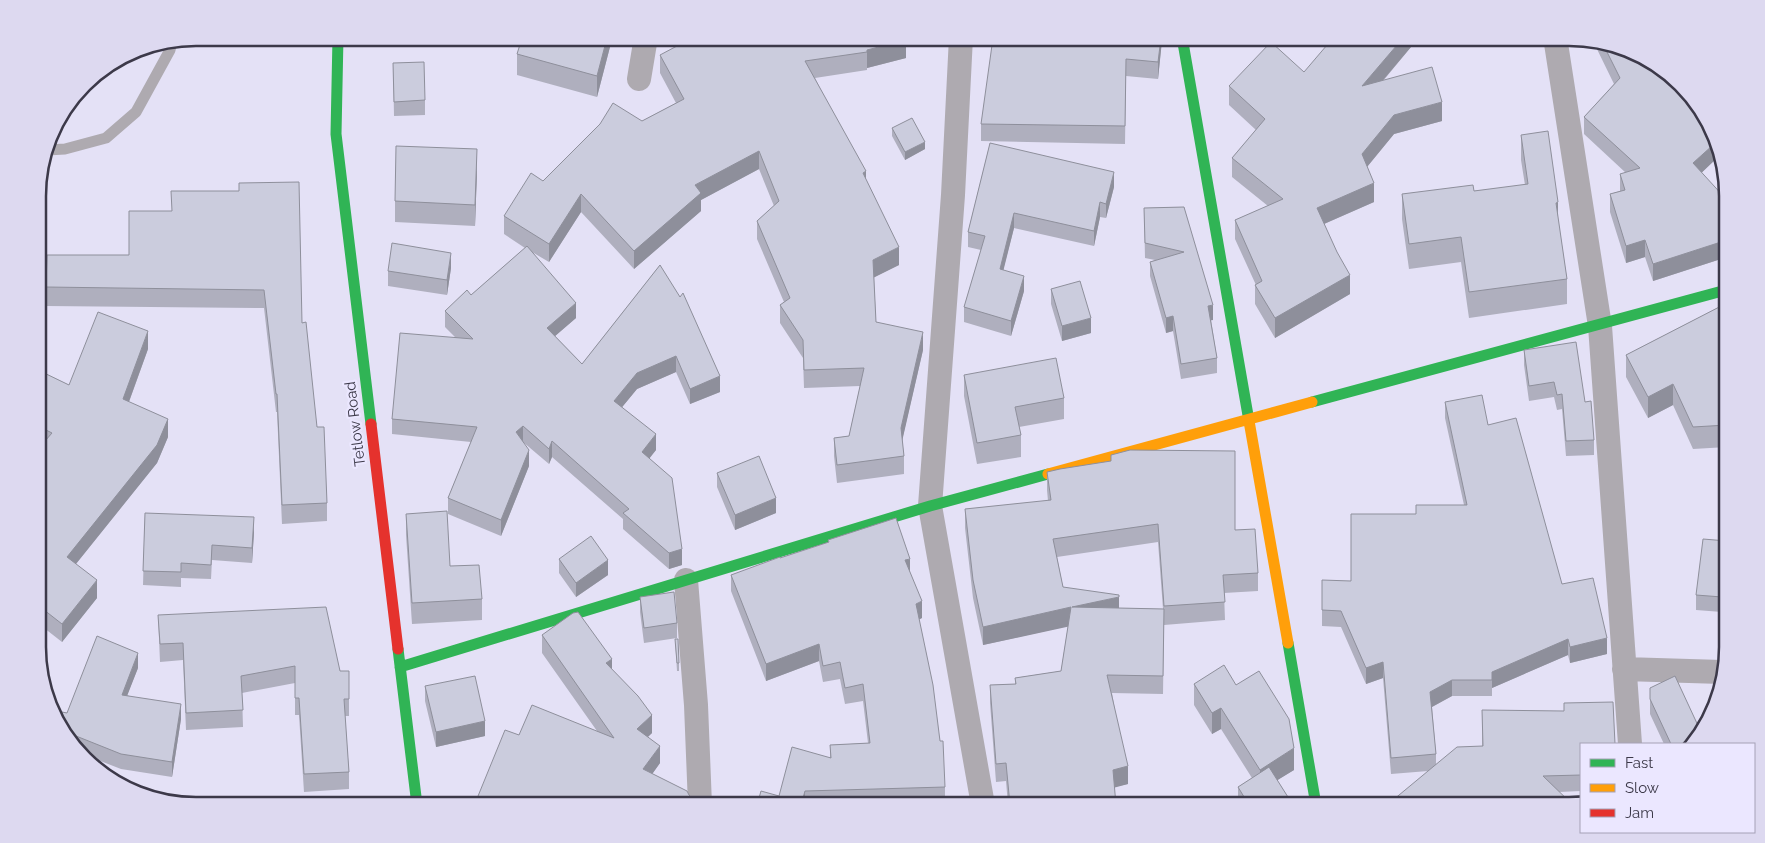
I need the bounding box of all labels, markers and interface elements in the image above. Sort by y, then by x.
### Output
street label: Tetlow Road [341,380,369,468]
legend [1580,743,1755,833]
text: Fast [1625,754,1653,772]
text: Slow [1625,779,1659,797]
text: Jam [1625,804,1654,822]

